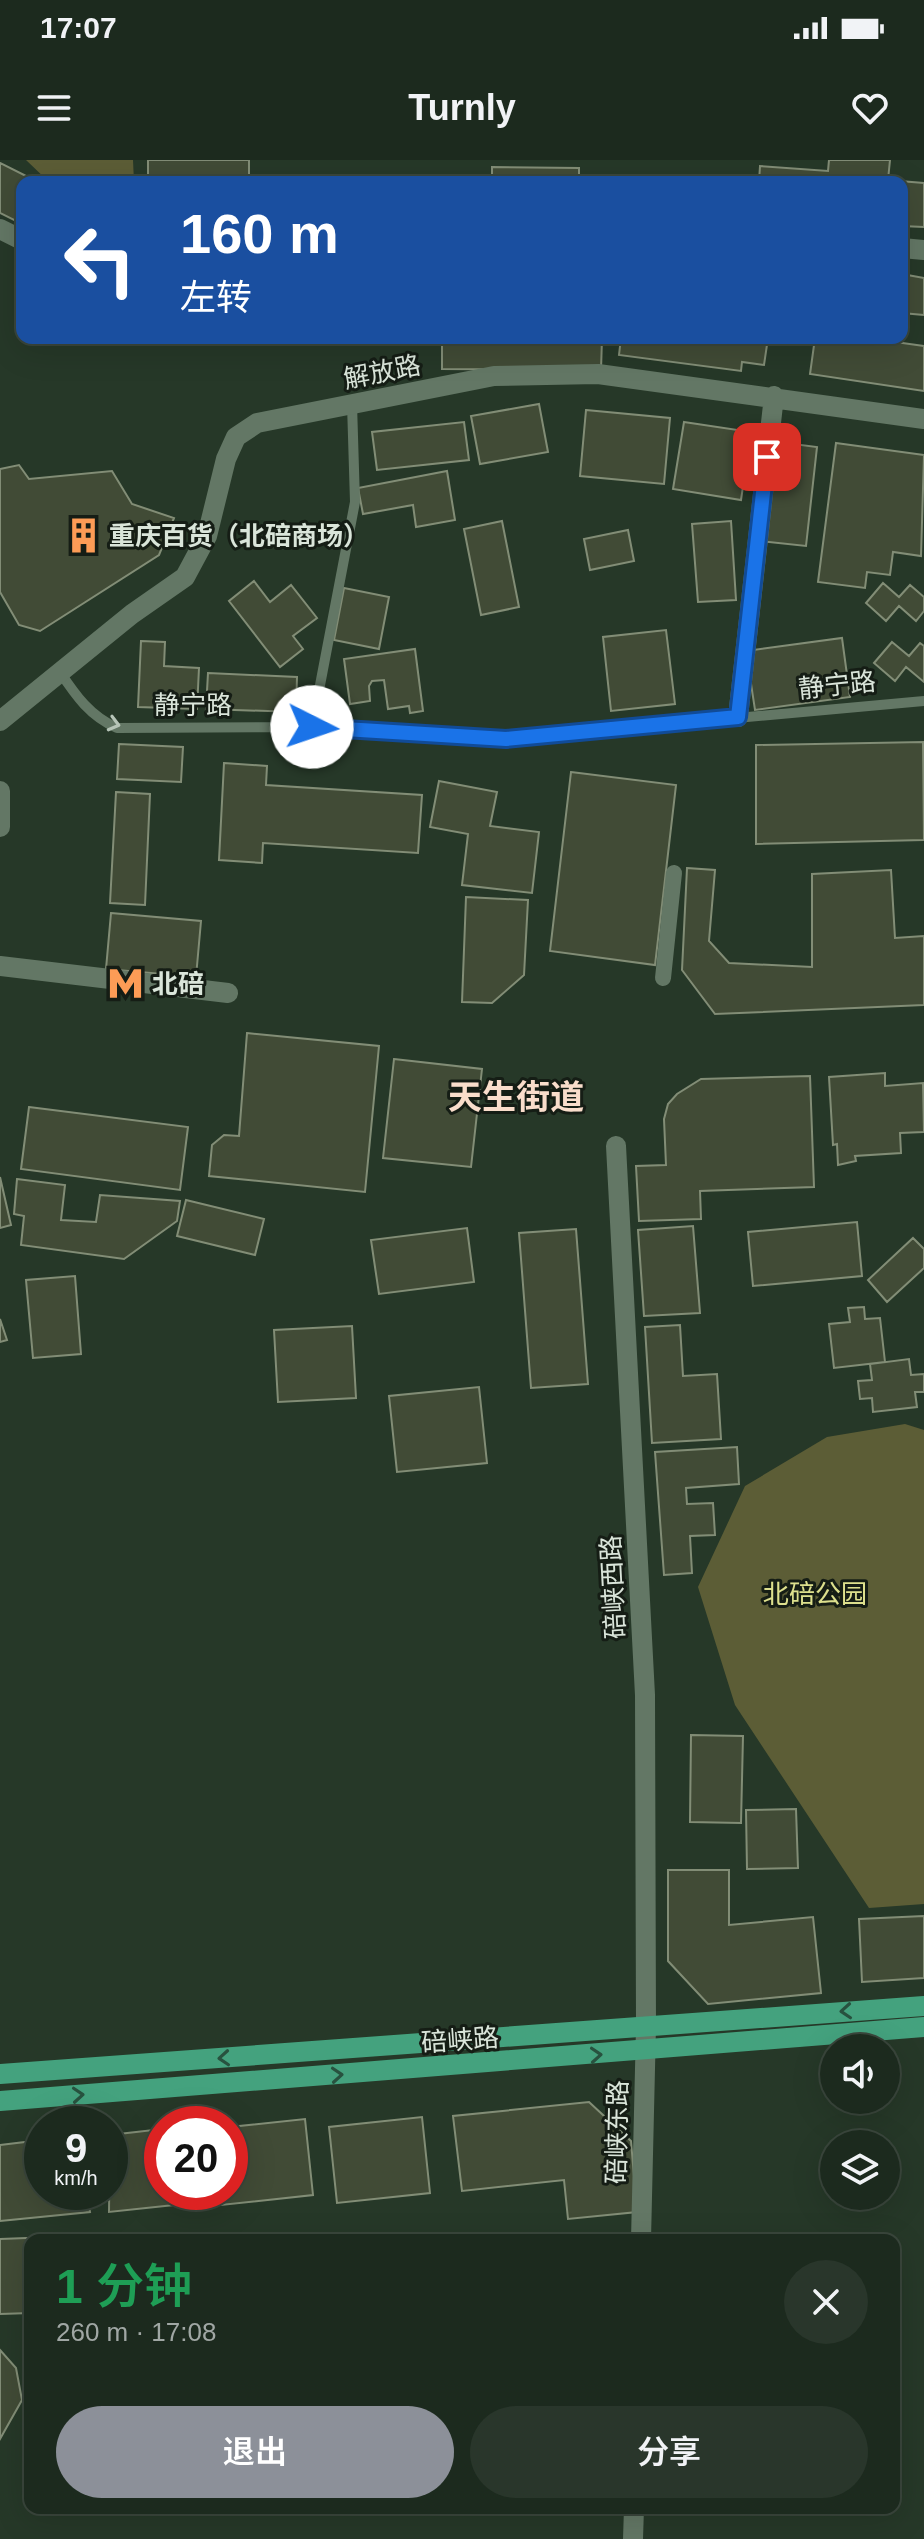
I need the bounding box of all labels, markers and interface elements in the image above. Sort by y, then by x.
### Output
text: 17:07 [40,11,117,44]
icon: menu [32,86,76,130]
icon: heart [848,86,892,130]
text: Turnly [408,87,516,128]
text: 160 m [180,202,339,265]
icon: left [48,208,152,312]
text: 左转 [180,277,252,318]
street label: 解放路 [341,350,423,394]
pin [733,423,801,491]
icon: arrive [745,435,789,479]
building icon: 重庆百货（北碚商场） [64,517,102,555]
place label: 重庆百货（北碚商场） [109,521,369,551]
street label: 静宁路 [797,666,877,704]
position arrow [270,685,354,769]
street label: 静宁路 [154,690,232,720]
one-way arrow [107,715,121,732]
metro station icon: 北碚 [107,965,145,1003]
place label: 北碚 [152,969,204,999]
district label: 天生街道 [448,1078,584,1116]
street label: 碚峡西路 [595,1534,631,1640]
park label: 北碚公园 [763,1579,867,1609]
one-way arrow [839,2002,852,2019]
street label: 碚峡路 [420,2022,500,2058]
map controls [820,2034,900,2210]
button: sound [820,2034,900,2114]
one-way arrow [590,2047,603,2064]
one-way arrow [217,2049,230,2066]
one-way arrow [331,2067,344,2084]
street label: 碚峡东路 [601,2080,633,2184]
one-way arrow [72,2087,85,2104]
speed limit sign: 20 [144,2106,248,2210]
text: 9 [65,2126,87,2170]
button: layers [820,2130,900,2210]
text: km/h [54,2167,98,2189]
text: 1 分钟 [56,2260,192,2313]
button: close [784,2260,868,2344]
text: 260 m · 17:08 [56,2317,216,2347]
button: 退出 [56,2406,454,2498]
button: 分享 [470,2406,868,2498]

